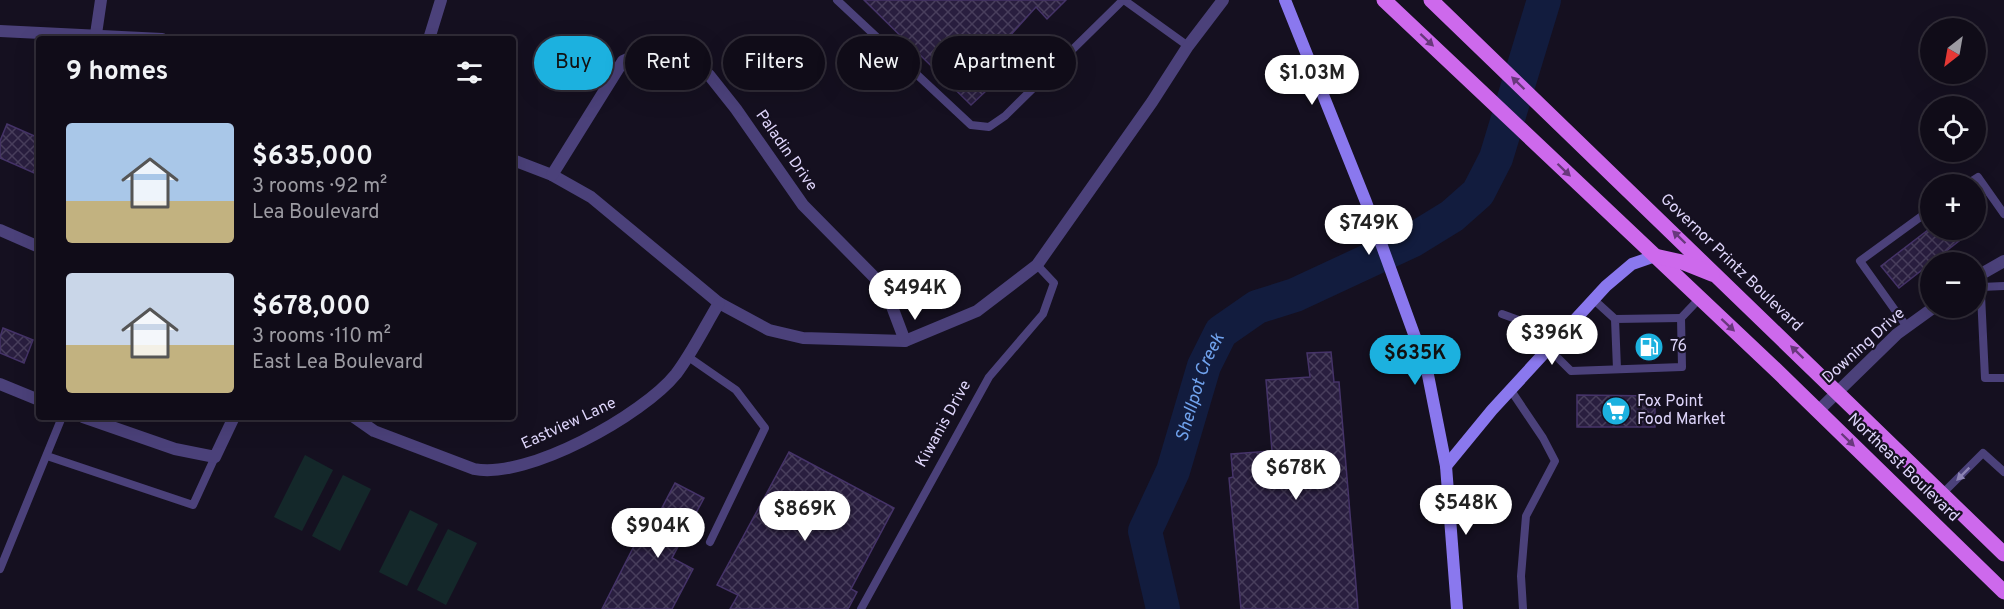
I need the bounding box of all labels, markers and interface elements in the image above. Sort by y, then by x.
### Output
north arrow [1920,18,1986,84]
map controls [1920,18,1986,318]
one-way arrow [1419,33,1434,46]
chip: Buy [534,36,613,90]
chip: Rent [625,36,711,90]
chip: Filters [723,36,825,90]
chip: New [837,36,920,90]
chip: Apartment [932,36,1076,90]
pin: $1.03M [1263,55,1361,106]
text: 9 homes [66,56,168,89]
icon: filters [453,56,486,89]
text: $1.03M [1279,61,1345,87]
one-way arrow [1512,77,1526,91]
button: locate [1920,96,1986,162]
street label: Paladin Drive [751,106,821,196]
text: $635,000 [252,141,373,174]
icon: home [114,147,186,219]
one-way arrow [1556,163,1571,177]
text: 3 rooms · 92 m² [252,174,387,200]
button: + [1920,174,1986,240]
street label: Governor Printz Boulevard [1656,190,1806,336]
text: Lea Boulevard [252,200,380,226]
pin: $749K [1327,205,1411,256]
text: $749K [1339,211,1399,237]
one-way arrow [1671,230,1686,244]
button: − [1920,252,1986,318]
pin: $494K [873,270,957,321]
text: $494K [883,276,947,302]
text: $678,000 [252,291,371,324]
icon: home [114,297,186,369]
street label: Downing Drive [1819,304,1909,388]
pin: $396K [1510,315,1594,366]
one-way arrow [1721,318,1736,332]
text: $396K [1521,321,1583,347]
text: 3 rooms · 110 m² [252,324,391,350]
water label: Shellpot Creek [1171,329,1230,445]
fuel station icon: 76 [1633,331,1665,363]
pin: $635K [1373,335,1457,386]
place label: 76 [1670,337,1687,357]
text: $635K [1384,341,1446,367]
one-way arrow [1790,345,1804,359]
text: East Lea Boulevard [252,350,423,376]
street label: Kiwanis Drive [912,377,976,471]
place label: Fox Point Food Market [1637,392,1726,430]
street label: Eastview Lane [518,393,620,455]
supermarket icon: Fox Point Food Market [1600,395,1632,427]
street label: Northeast Boulevard [1843,409,1963,527]
one-way arrow [1841,433,1855,447]
pin: $678K [1254,450,1338,501]
text: $678K [1265,456,1327,482]
one-way arrow [1956,466,1970,480]
pin: $548K [1424,485,1508,536]
pin: $869K [763,491,847,542]
text: $548K [1434,491,1498,517]
text: $869K [773,497,837,523]
pin: $904K [616,508,700,559]
text: $904K [626,514,690,540]

